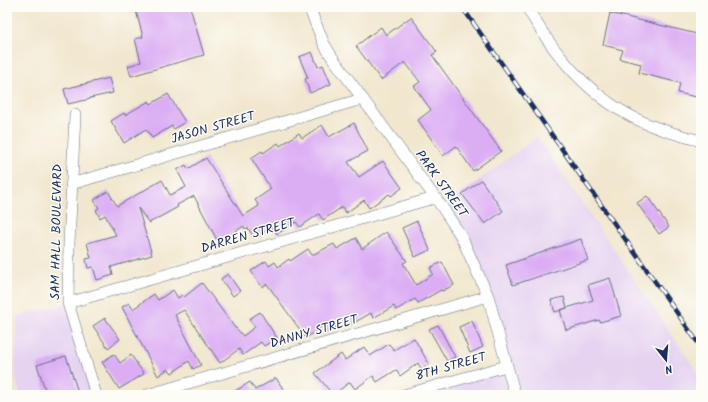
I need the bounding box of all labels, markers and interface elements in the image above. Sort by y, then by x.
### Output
street label: JASON STREET [169,106,258,150]
street label: PARK STREET [409,146,473,223]
street label: SAM HALL BOULEVARD [45,164,69,300]
street label: DARREN STREET [199,212,298,259]
street label: DANNY STREET [268,309,361,355]
north arrow [646,340,686,380]
street label: 8TH STREET [413,347,490,387]
text: N [663,359,675,378]

